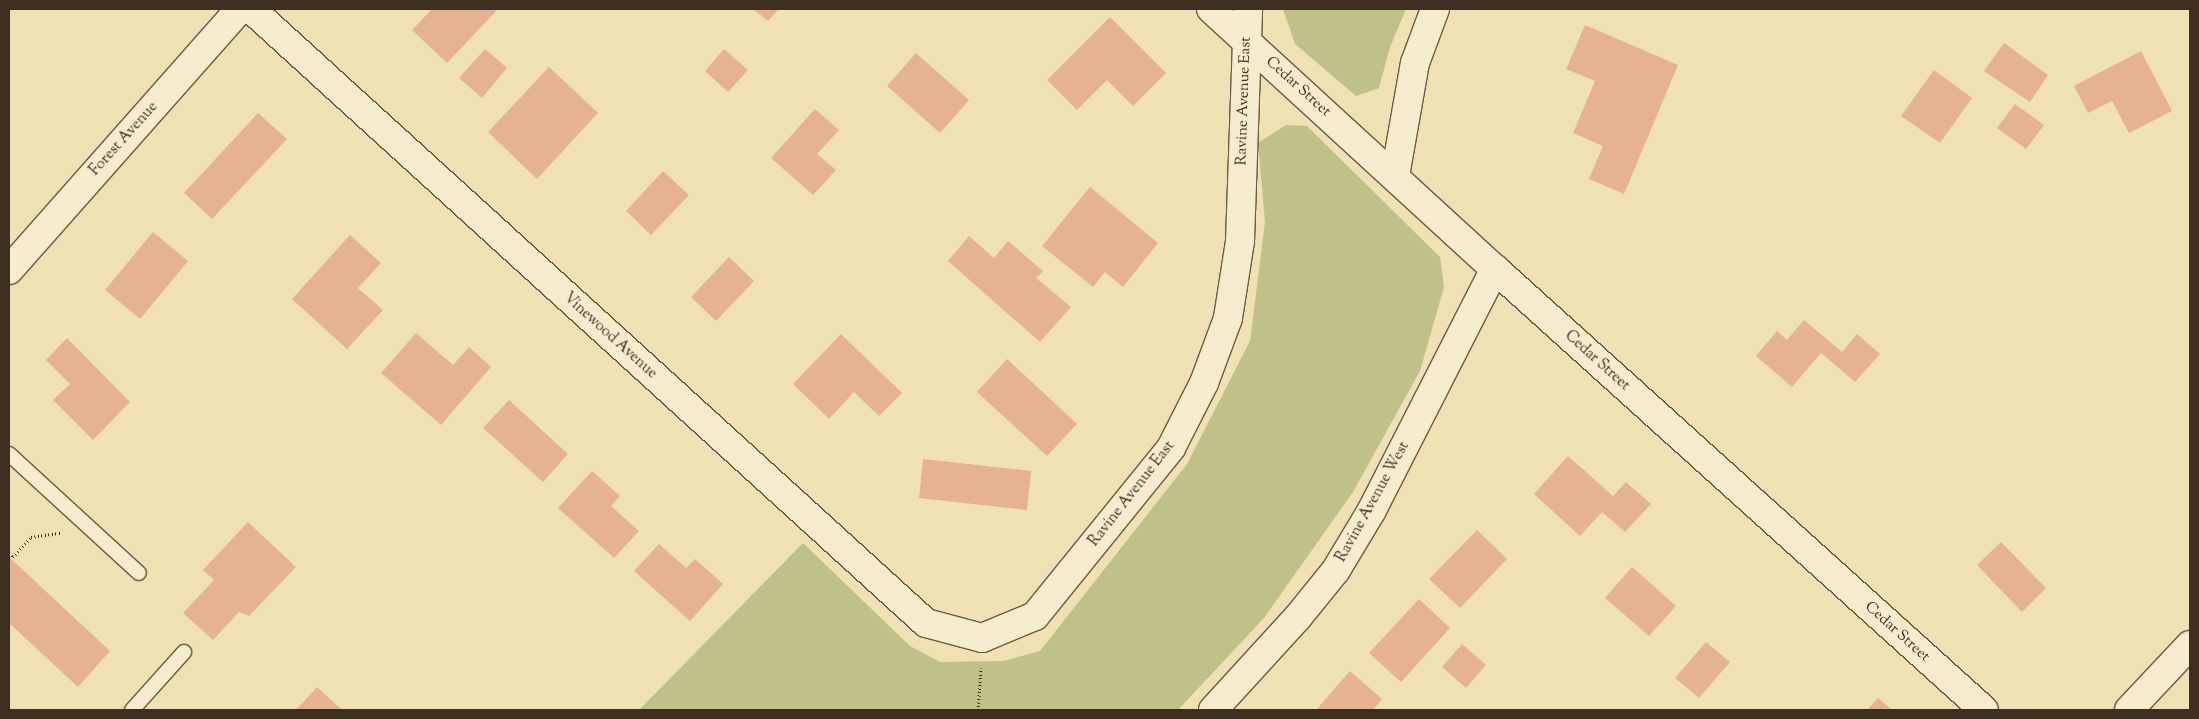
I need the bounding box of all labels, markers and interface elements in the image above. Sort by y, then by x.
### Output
street label: Ravine Avenue East [1233,36,1255,166]
street label: Cedar Street [1262,53,1334,121]
street label: Forest Avenue [86,98,162,180]
street label: Vinewood Avenue [559,289,661,383]
street label: Cedar Street [1561,327,1633,395]
street label: Ravine Avenue East [1085,438,1179,550]
street label: Ravine Avenue West [1332,439,1414,565]
street label: Cedar Street [1861,598,1933,666]

